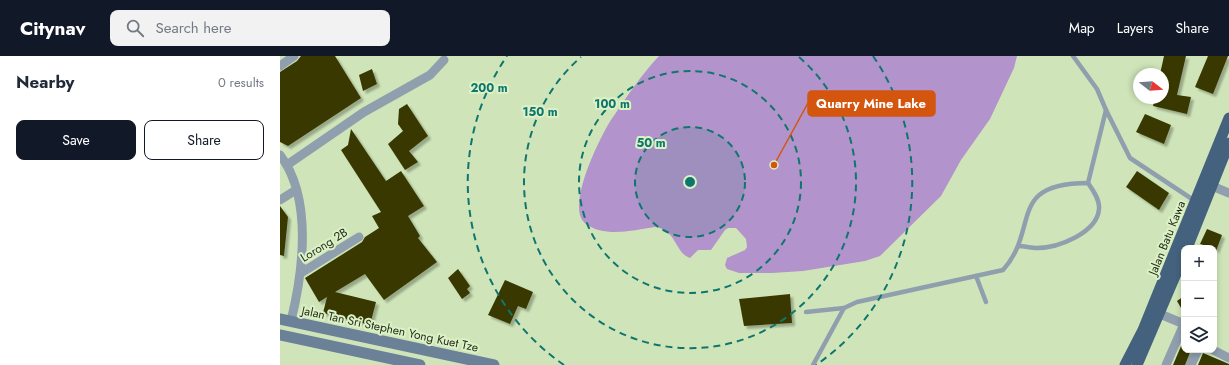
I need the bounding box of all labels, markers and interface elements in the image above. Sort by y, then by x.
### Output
search box [110,10,390,46]
text: Citynav [20,15,86,42]
icon: search [124,17,146,39]
text: Search here [156,17,231,39]
text: Map [1069,18,1095,38]
text: Layers [1117,18,1153,38]
text: Share [1175,18,1209,38]
north arrow [1133,68,1169,104]
text: Nearby [16,70,74,94]
text: 0 results [218,73,264,92]
text: 200 m [470,79,508,97]
callout: Quarry Mine Lake [808,91,935,116]
text: Quarry Mine Lake [816,94,927,113]
text: 100 m [594,95,630,113]
text: 150 m [522,103,558,121]
button: Save [16,120,136,160]
button: Share [144,120,264,160]
text: 50 m [636,134,666,152]
centre of rings [683,175,697,189]
street label: Jalan Batu Kawa [1143,198,1190,280]
street label: Lorong 2B [297,223,351,267]
map controls [1181,245,1217,353]
button: + [1181,245,1217,281]
button: − [1181,281,1217,317]
street label: Jalan Tan Sri Stephen Yong Kuet Tze [298,301,480,357]
button: layers [1181,317,1217,353]

